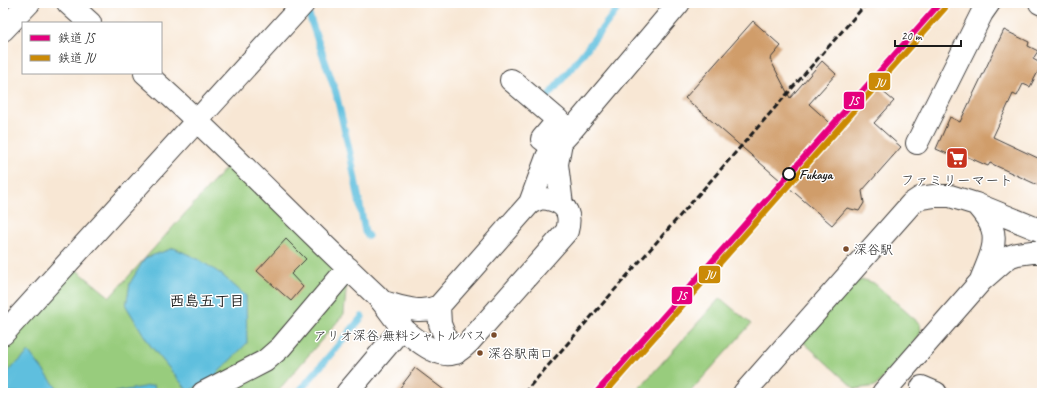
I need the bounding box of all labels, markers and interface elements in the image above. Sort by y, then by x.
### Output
legend [22,22,162,74]
scale bar [895,22,961,48]
text: 20 m [901,28,923,44]
text: 鉄道 JS [58,30,96,46]
text: 鉄道 JU [58,50,96,66]
line badge: JU [868,72,891,91]
text: JU [875,75,887,89]
line badge: JS [843,91,865,110]
text: JS [849,93,860,107]
supermarket icon: ファミリーマート [944,145,970,171]
place label: Fukaya [799,166,833,183]
marker: Fukaya [782,167,796,181]
place label: ファミリーマート [901,172,1013,189]
place label: 深谷駅 [854,242,893,258]
marker: 深谷駅 [841,244,851,254]
line badge: JU [698,265,721,284]
text: JU [705,267,717,281]
line badge: JS [671,286,693,305]
text: JS [677,288,688,302]
district label: 西島五丁目 [169,292,245,311]
place label: アリオ深谷 無料シャトルバス [314,328,486,344]
marker: アリオ深谷 無料シャトルバス [489,330,499,340]
place label: 深谷駅南口 [488,346,553,362]
marker: 深谷駅南口 [475,348,485,358]

